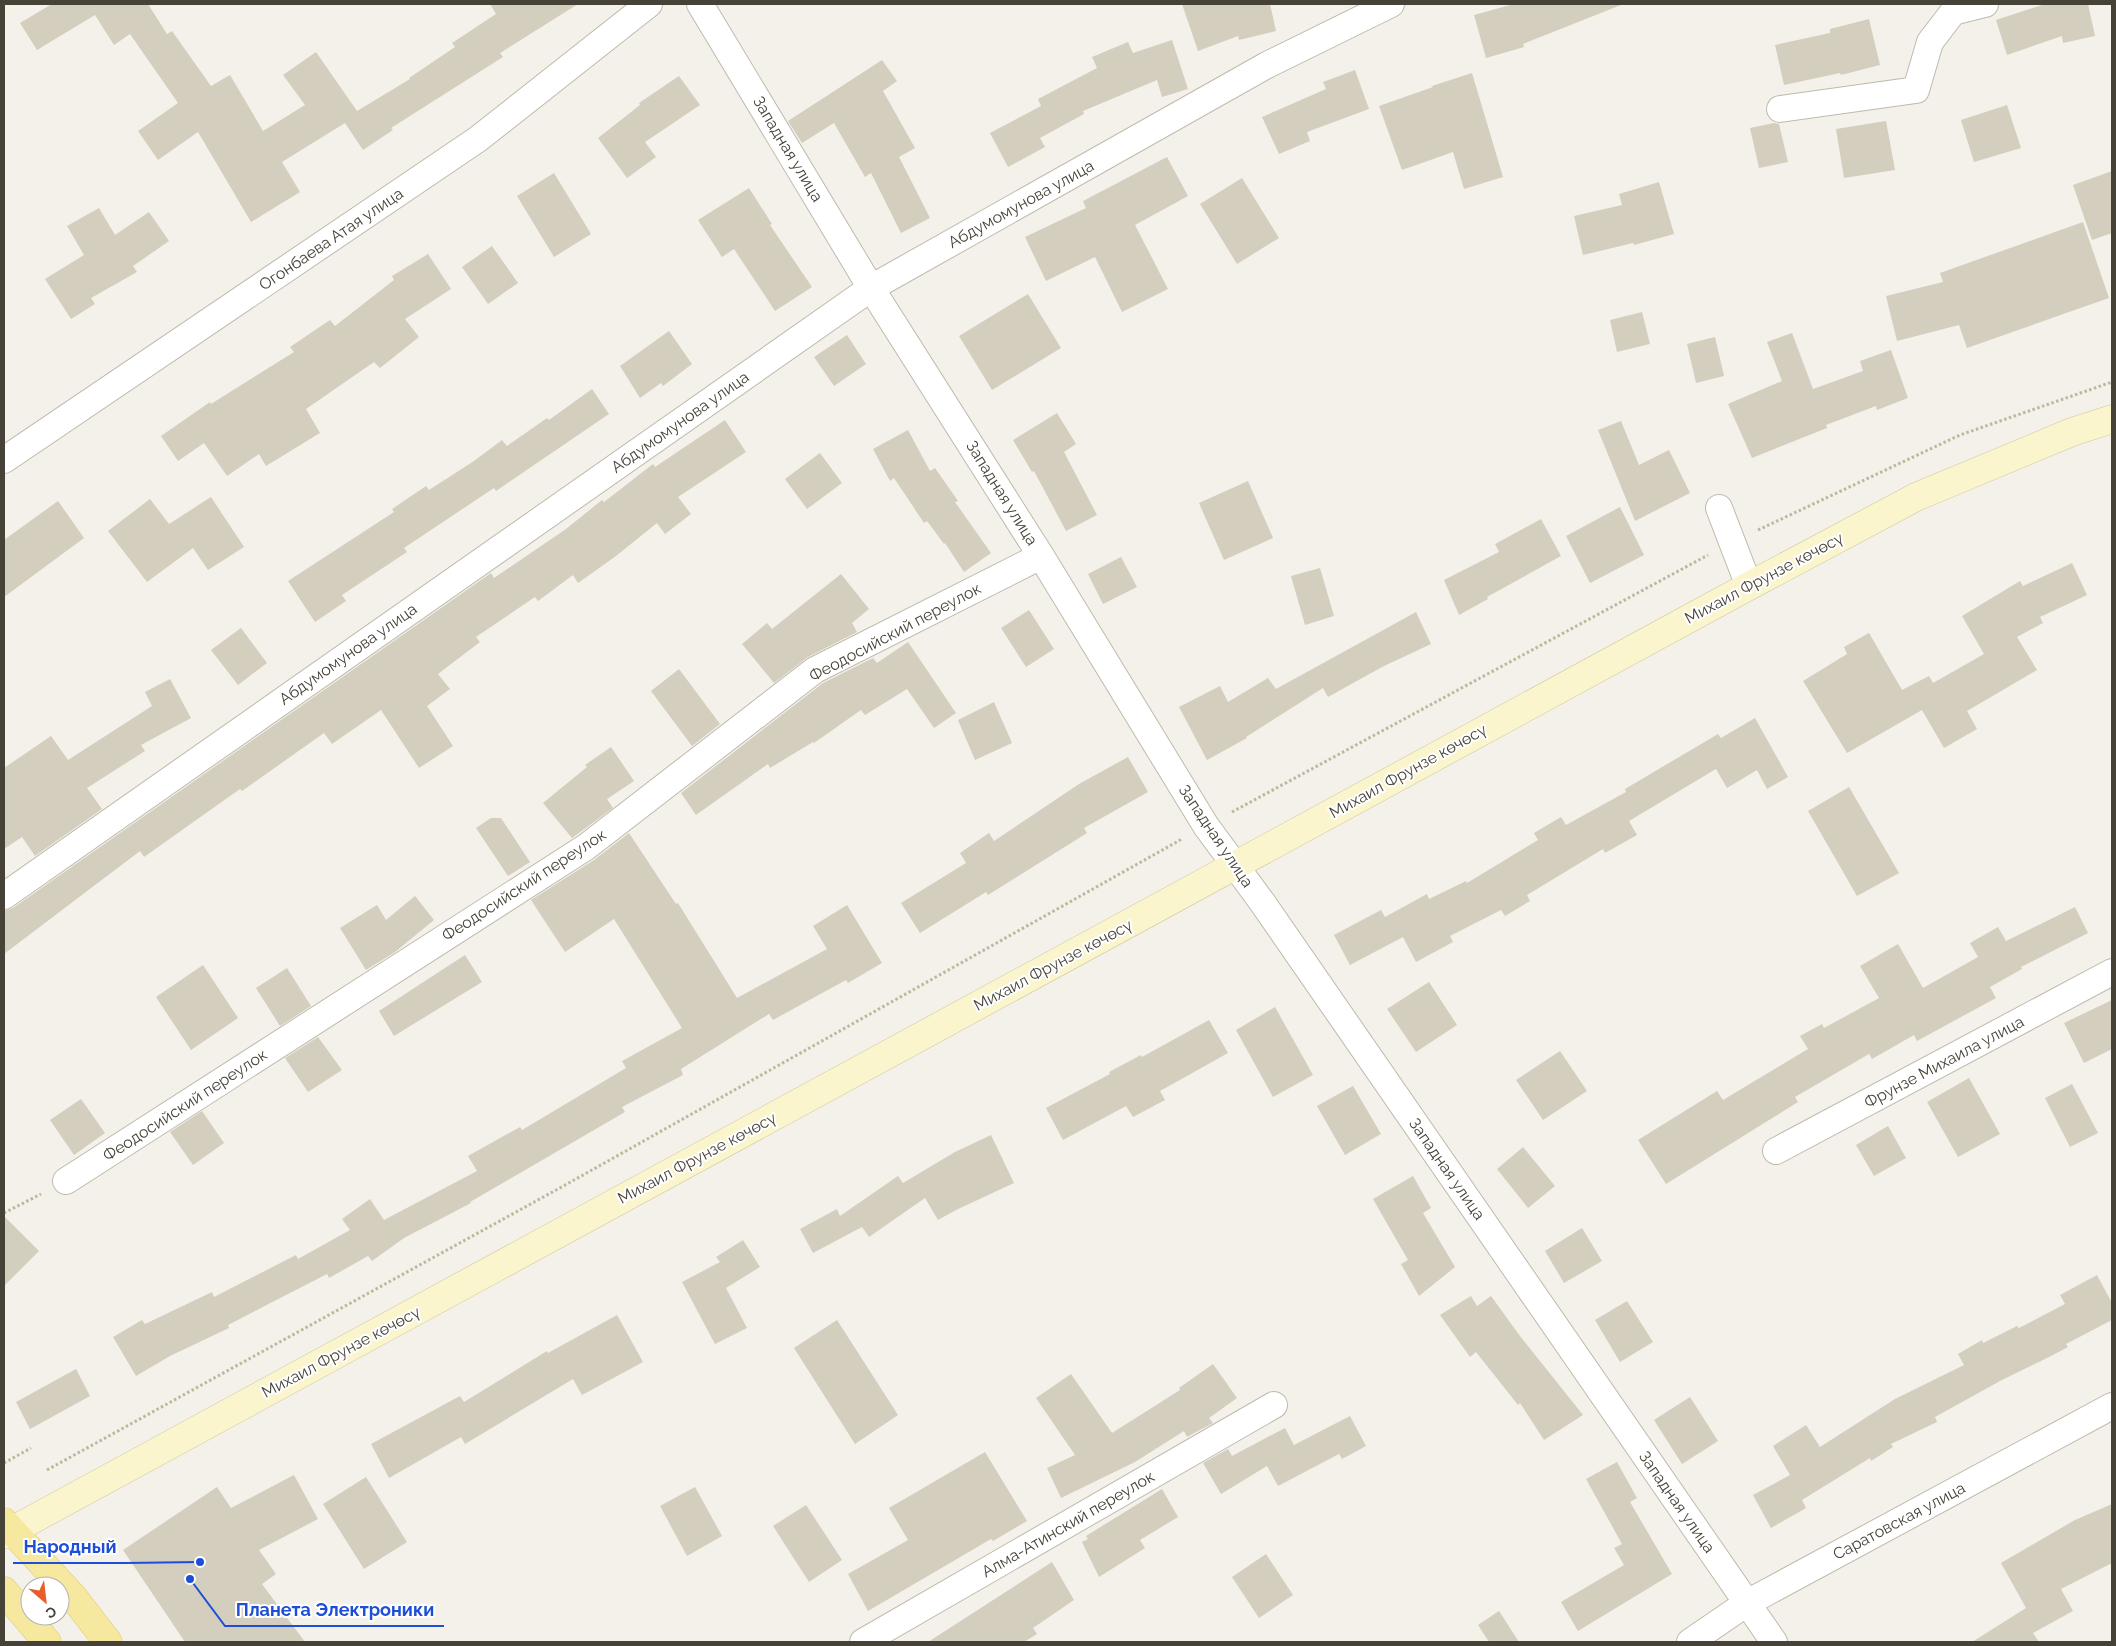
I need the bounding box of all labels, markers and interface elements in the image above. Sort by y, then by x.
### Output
street label: Западная улица [749,93,827,205]
street label: Абдумомунова улица [945,156,1097,252]
street label: Огонбаева Атая улица [255,184,407,294]
street label: Абдумомунова улица [608,367,752,477]
street label: Западная улица [962,437,1042,549]
street label: Михаил Фрунзе көчөсү [1682,528,1847,628]
street label: Феодосийский переулок [806,579,984,685]
street label: Абдумомунова улица [276,599,420,709]
street label: Михаил Фрунзе көчөсү [1326,720,1490,822]
street label: Западная улица [1175,781,1257,891]
street label: Феодосийский переулок [438,825,610,945]
street label: Михаил Фрунзе көчөсү [971,915,1136,1015]
street label: Фрунзе Михаила улица [1861,1012,2027,1112]
street label: Феодосийский переулок [99,1045,271,1165]
street label: Михаил Фрунзе көчөсү [615,1108,780,1208]
street label: Западная улица [1405,1114,1489,1224]
street label: Михаил Фрунзе көчөсү [259,1302,424,1402]
street label: Западная улица [1635,1447,1719,1557]
street label: Алма-Атинский переулок [978,1467,1158,1581]
street label: Саратовская улица [1830,1478,1968,1564]
callout: Народный [13,1530,126,1563]
text: Народный [24,1536,116,1557]
north arrow [20,1576,70,1626]
callout: Планета Электроники [225,1593,444,1626]
text: Планета Электроники [236,1599,434,1620]
text: С [43,1603,59,1622]

